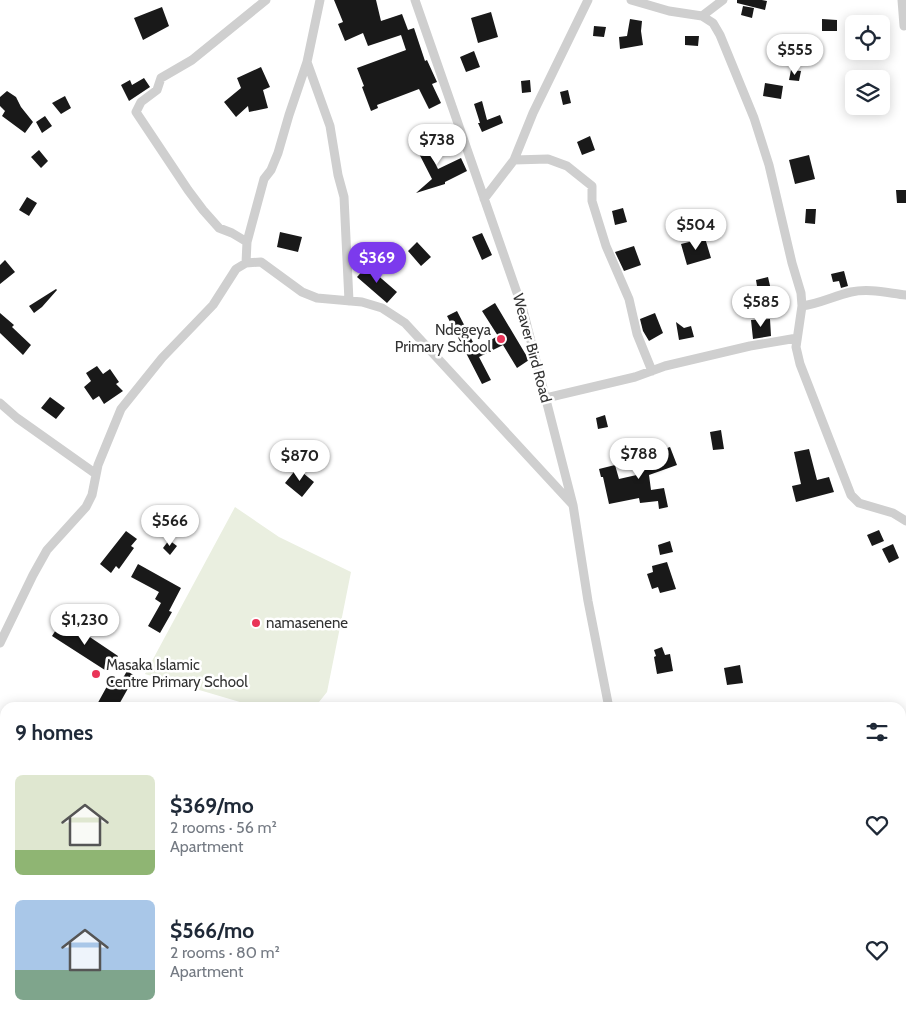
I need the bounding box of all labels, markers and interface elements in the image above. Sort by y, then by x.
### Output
map controls [845,15,890,115]
button: locate [845,15,890,60]
pin: $555 [765,34,825,76]
text: $555 [777,40,813,59]
button: layers [845,70,890,115]
pin: $738 [407,124,467,166]
text: $738 [419,130,455,149]
pin: $504 [666,208,726,251]
text: $504 [676,215,716,234]
pin: $369 [347,242,407,284]
text: $369 [359,248,395,267]
pin: $585 [731,286,791,328]
street label: Weaver Bird Road [509,292,555,404]
text: $585 [743,292,779,311]
place label: Ndegeya Primary School [395,321,492,356]
marker: Ndegeya Primary School [495,333,507,345]
pin: $788 [609,438,669,480]
pin: $870 [270,440,330,482]
text: $788 [621,444,657,463]
text: $870 [281,446,319,465]
pin: $566 [140,504,200,547]
text: $566 [152,511,188,530]
pin: $1,230 [44,604,126,646]
text: $1,230 [61,610,109,629]
place label: namasenene [266,614,348,632]
marker: namasenene [250,617,262,629]
place label: Masaka Islamic Centre Primary School [106,656,248,691]
marker: Masaka Islamic Centre Primary School [90,668,102,680]
icon: filters [863,718,891,746]
text: 9 homes [15,720,93,745]
text: $369/mo [170,793,254,818]
icon: home [55,795,115,855]
icon: heart [863,811,891,839]
text: 2 rooms · 56 m² [170,818,277,837]
text: Apartment [170,837,243,856]
text: $566/mo [170,918,254,943]
icon: home [55,920,115,980]
icon: heart [863,936,891,964]
text: 2 rooms · 80 m² [170,943,280,962]
text: Apartment [170,962,243,981]

